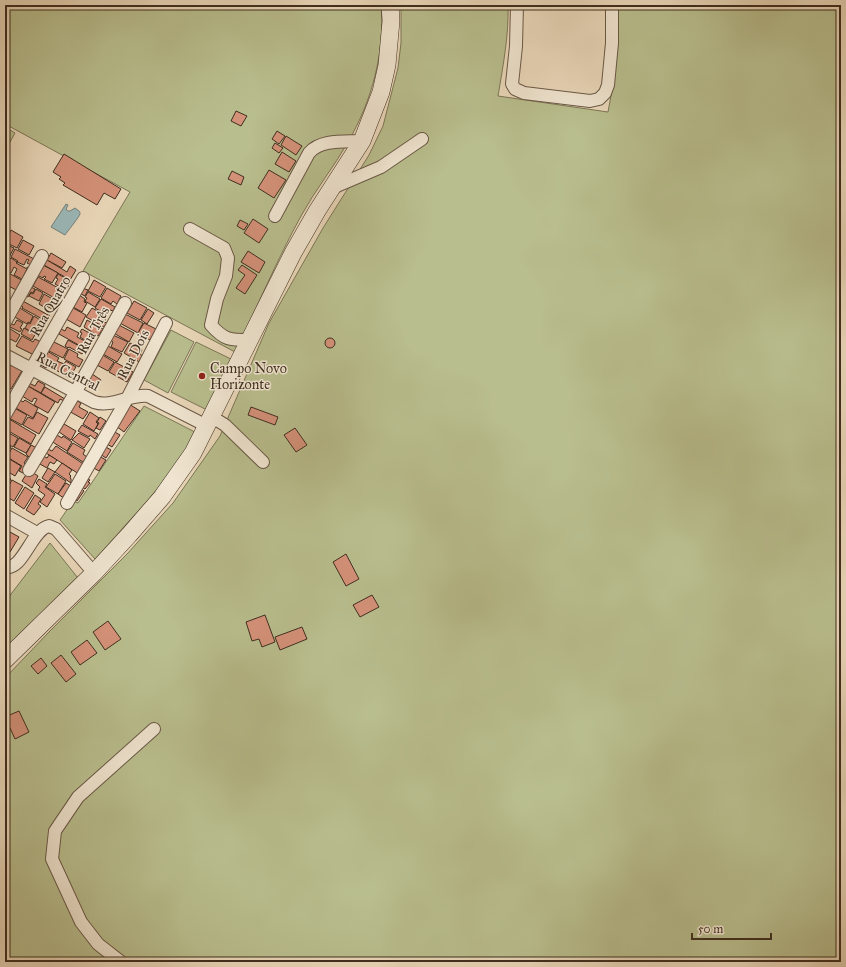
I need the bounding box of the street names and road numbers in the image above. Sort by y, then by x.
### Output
street label: Rua Quatro [26,273,74,339]
street label: Rua Três [74,304,113,357]
street label: Rua Dois [114,327,153,382]
street label: Rua Central [33,348,103,395]

